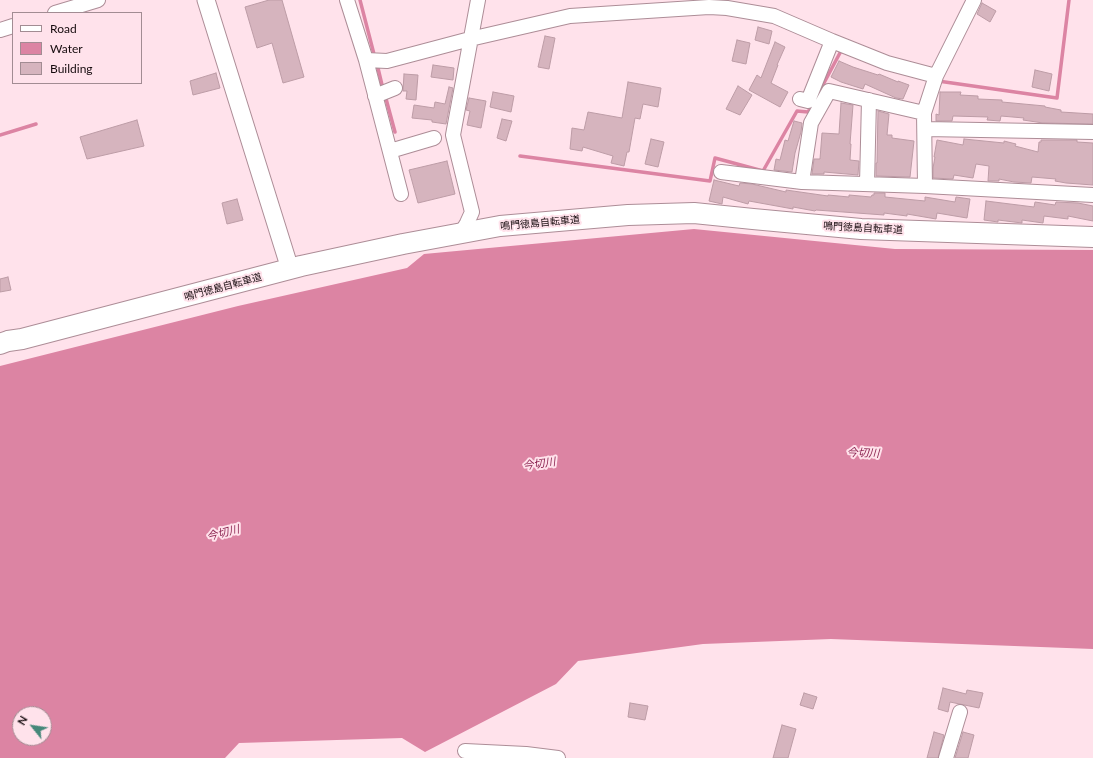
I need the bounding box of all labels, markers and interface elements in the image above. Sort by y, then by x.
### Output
legend [12,12,142,84]
text: Road [50,21,77,36]
text: Water [50,41,83,56]
text: Building [50,61,93,76]
street label: 鳴門徳島自転車道 [500,214,580,232]
street label: 鳴門徳島自転車道 [823,220,903,236]
street label: 鳴門徳島自転車道 [183,271,263,303]
water label: 今切川 [846,446,880,460]
water label: 今切川 [522,455,556,473]
water label: 今切川 [205,523,241,543]
north arrow [12,706,52,746]
text: N [14,713,30,727]

